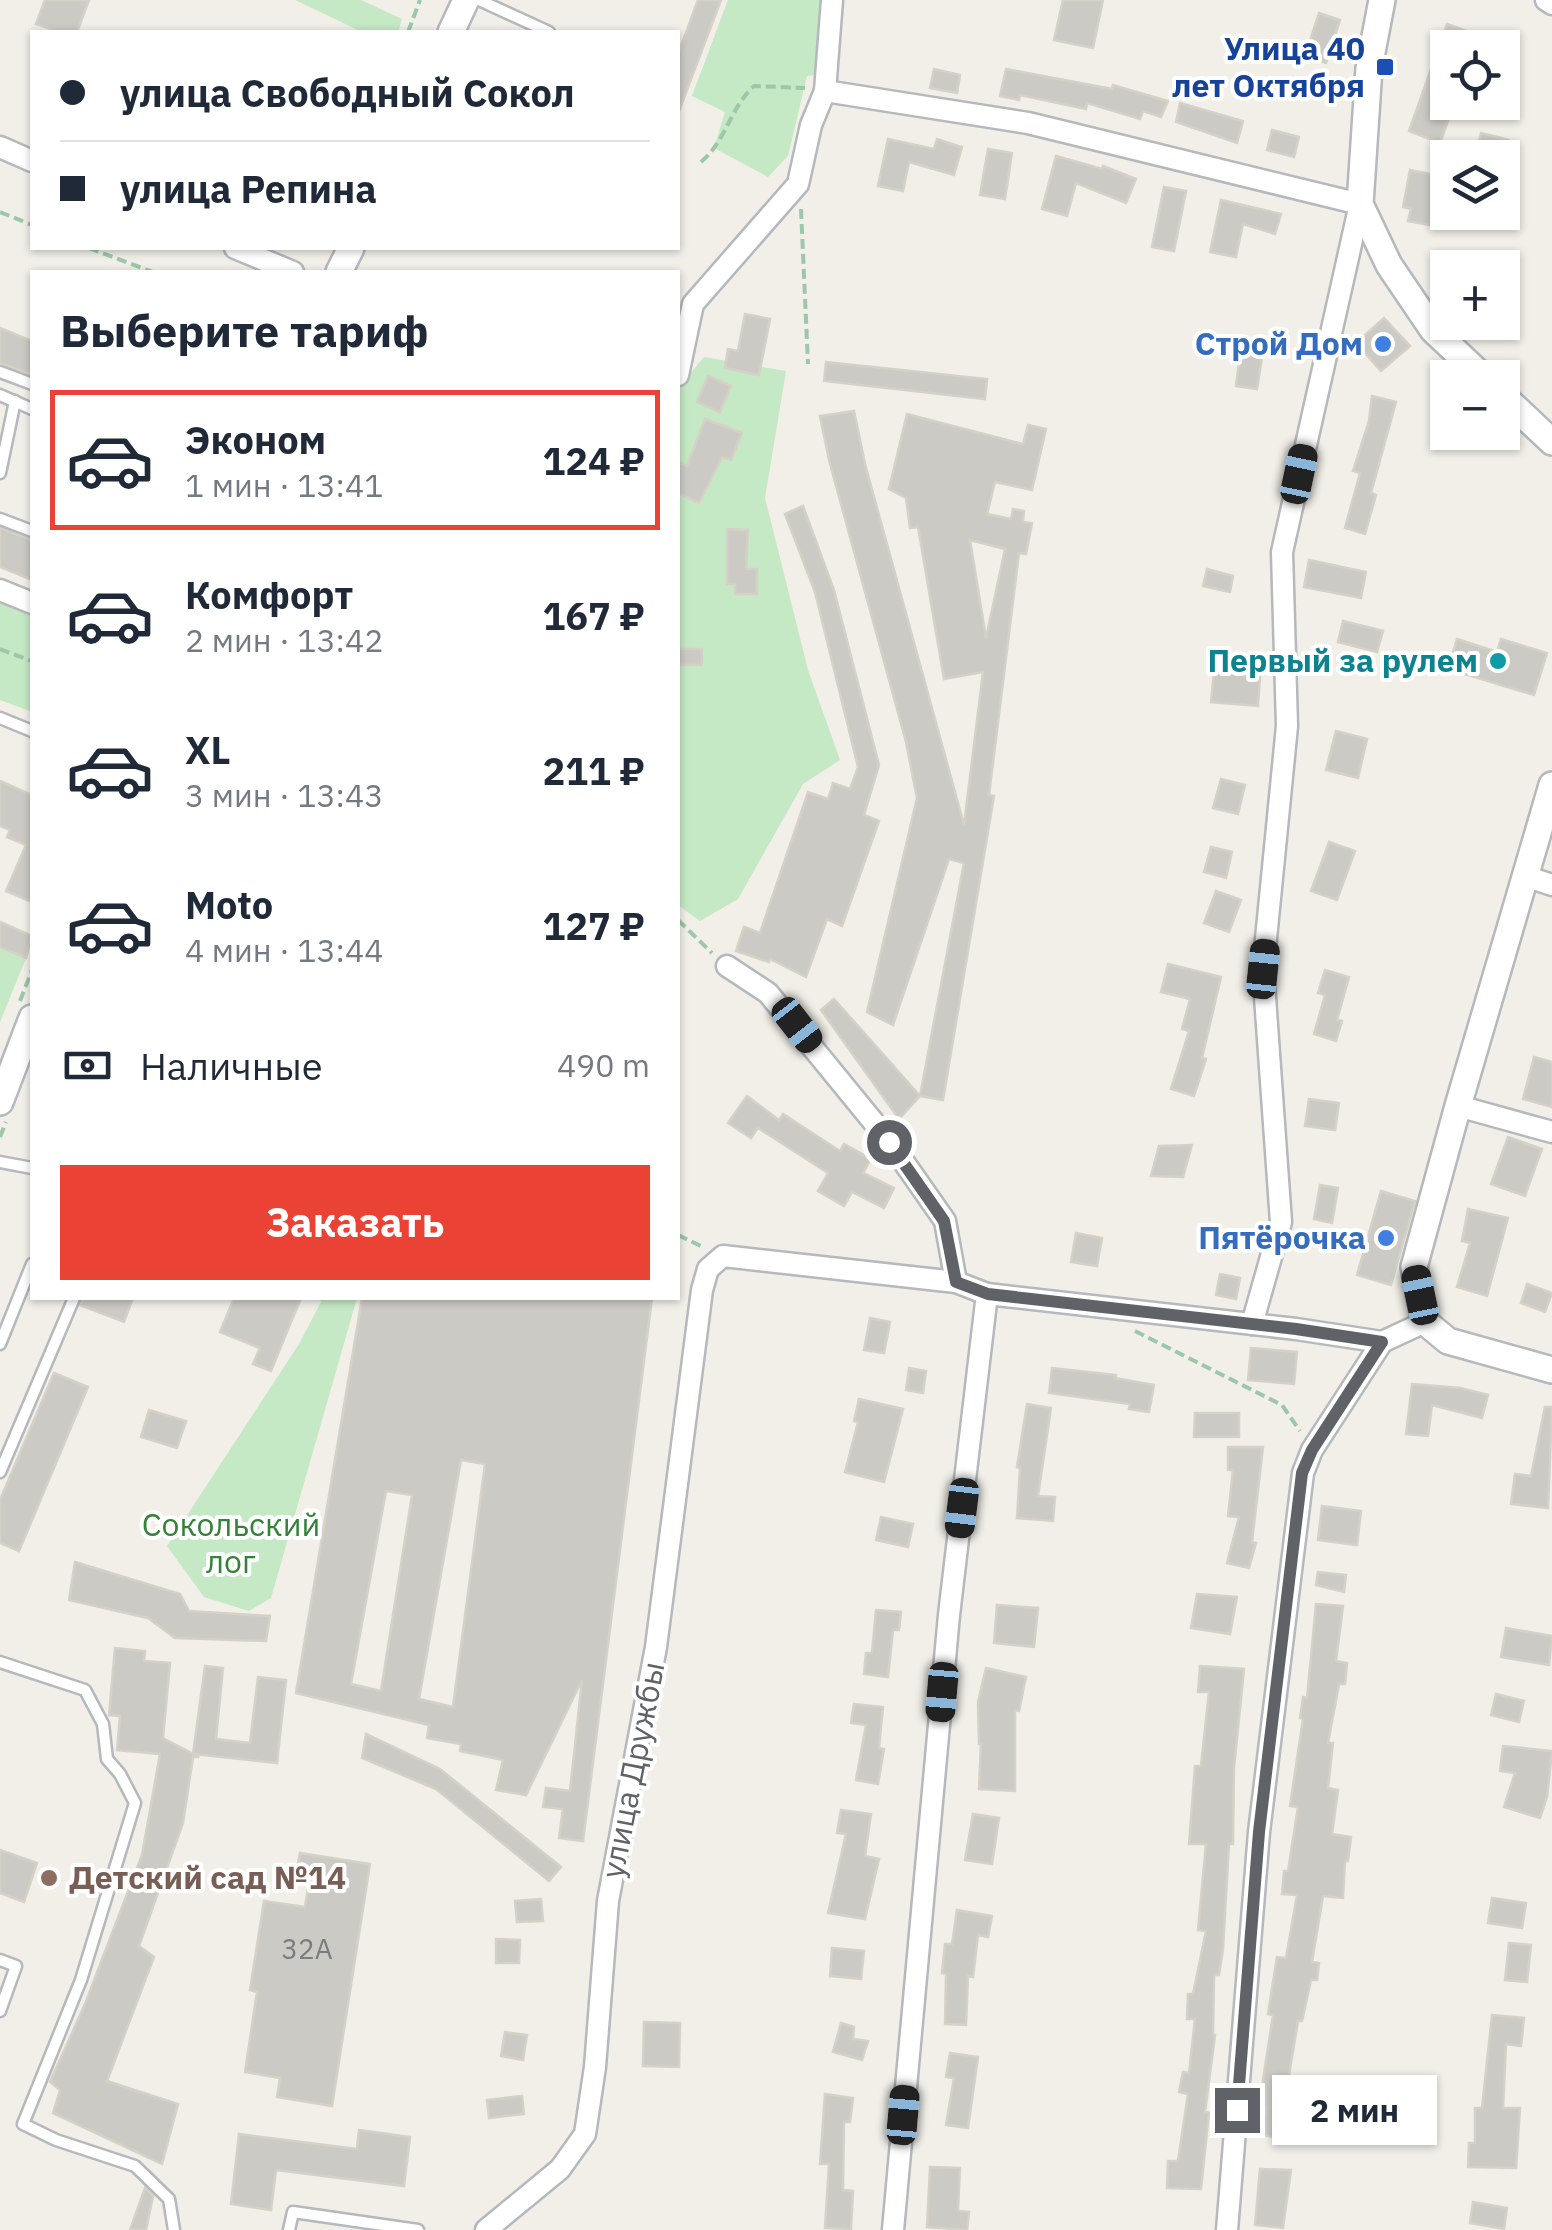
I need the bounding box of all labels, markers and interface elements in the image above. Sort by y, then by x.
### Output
place label: Улица 40 лет Октября [1172,27,1365,106]
map controls [1430,30,1520,450]
button: locate [1430,30,1520,120]
marker: Улица 40 лет Октября [1374,56,1396,78]
text: улица Свободный Сокол [120,68,575,117]
button: layers [1430,140,1520,230]
text: улица Репина [120,164,377,213]
button: + [1430,250,1520,340]
text: Выберите тариф [60,301,429,359]
place label: Строй Дом [1195,322,1363,364]
marker: Строй Дом [1372,333,1394,355]
button: − [1430,360,1520,450]
icon: car [65,415,155,505]
text: Эконом [185,415,326,464]
text: 124 ₽ [543,436,645,485]
car [1278,442,1320,506]
text: 1 мин · 13:41 [185,464,383,506]
icon: car [65,570,155,660]
text: Комфорт [185,570,353,619]
text: 167 ₽ [543,591,645,640]
text: 2 мин · 13:42 [185,619,383,661]
place label: Первый за рулем [1207,639,1478,681]
marker: Первый за рулем [1487,650,1509,672]
icon: car [65,725,155,815]
text: XL [185,725,231,774]
text: 211 ₽ [543,746,645,795]
text: 3 мин · 13:43 [185,774,383,816]
icon: car [65,880,155,970]
text: Moto [185,880,273,929]
text: 127 ₽ [543,901,645,950]
text: 4 мин · 13:44 [185,929,383,971]
car [1245,938,1281,1000]
car [767,992,827,1058]
icon: cash [60,1038,115,1093]
text: Наличные [140,1041,323,1090]
text: 490 m [557,1044,650,1086]
route start [867,1120,912,1165]
button: Заказать [60,1165,650,1280]
place label: Пятёрочка [1198,1216,1366,1258]
marker: Пятёрочка [1375,1227,1397,1249]
car [1399,1263,1441,1327]
car [943,1476,981,1540]
park label: Сокольский лог [142,1503,320,1582]
street label: улица Дружбы [590,1658,674,1882]
car [924,1661,960,1723]
place label: Детский сад №14 [69,1856,346,1898]
marker: Детский сад №14 [38,1867,60,1889]
house number: 32А [281,1930,333,1967]
callout: 2 мин [1272,2075,1437,2145]
car [885,2084,921,2146]
route end [1215,2088,1260,2133]
text: 2 мин [1310,2089,1399,2131]

